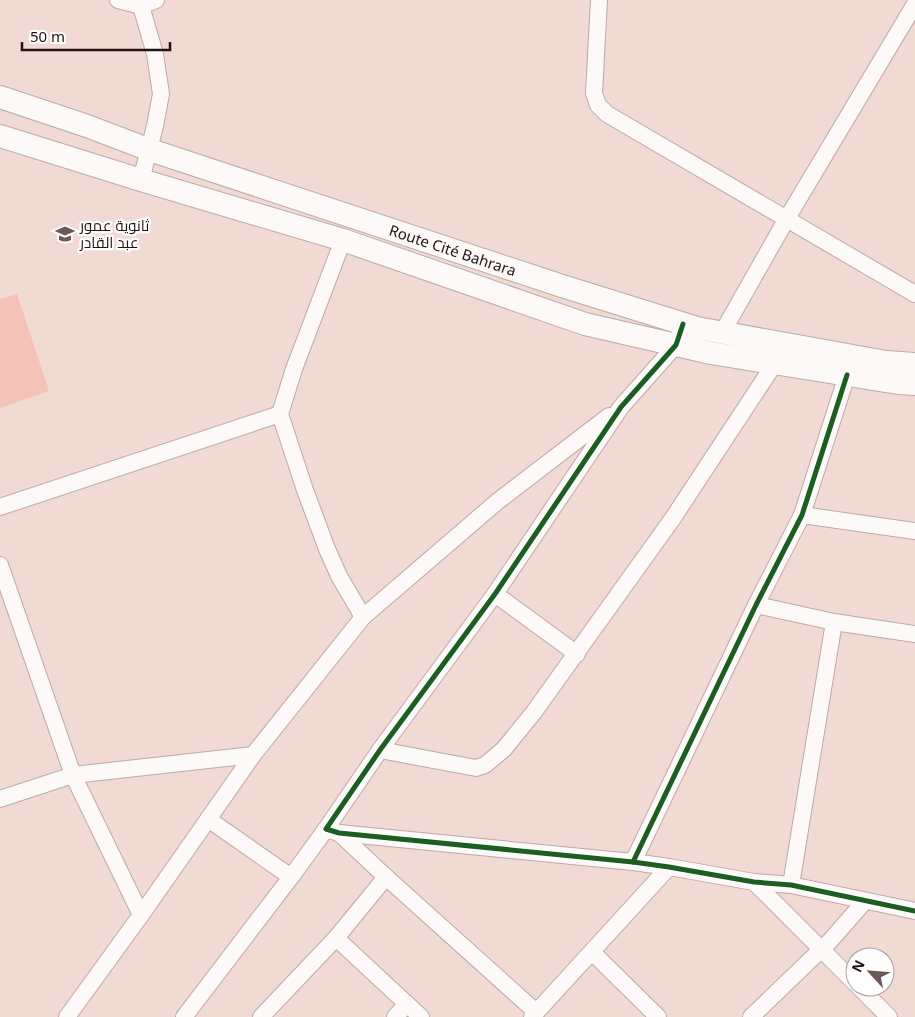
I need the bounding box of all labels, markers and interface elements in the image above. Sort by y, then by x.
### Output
scale bar [22,20,170,52]
text: 50 m [30,26,65,46]
place label: ثانوية عمور عبد القادر [79,215,149,252]
street label: Route Cité Bahrara [387,220,519,280]
school or university icon: ثانوية عمور عبد القادر [54,223,76,245]
north arrow [845,947,895,997]
text: N [847,957,869,975]

